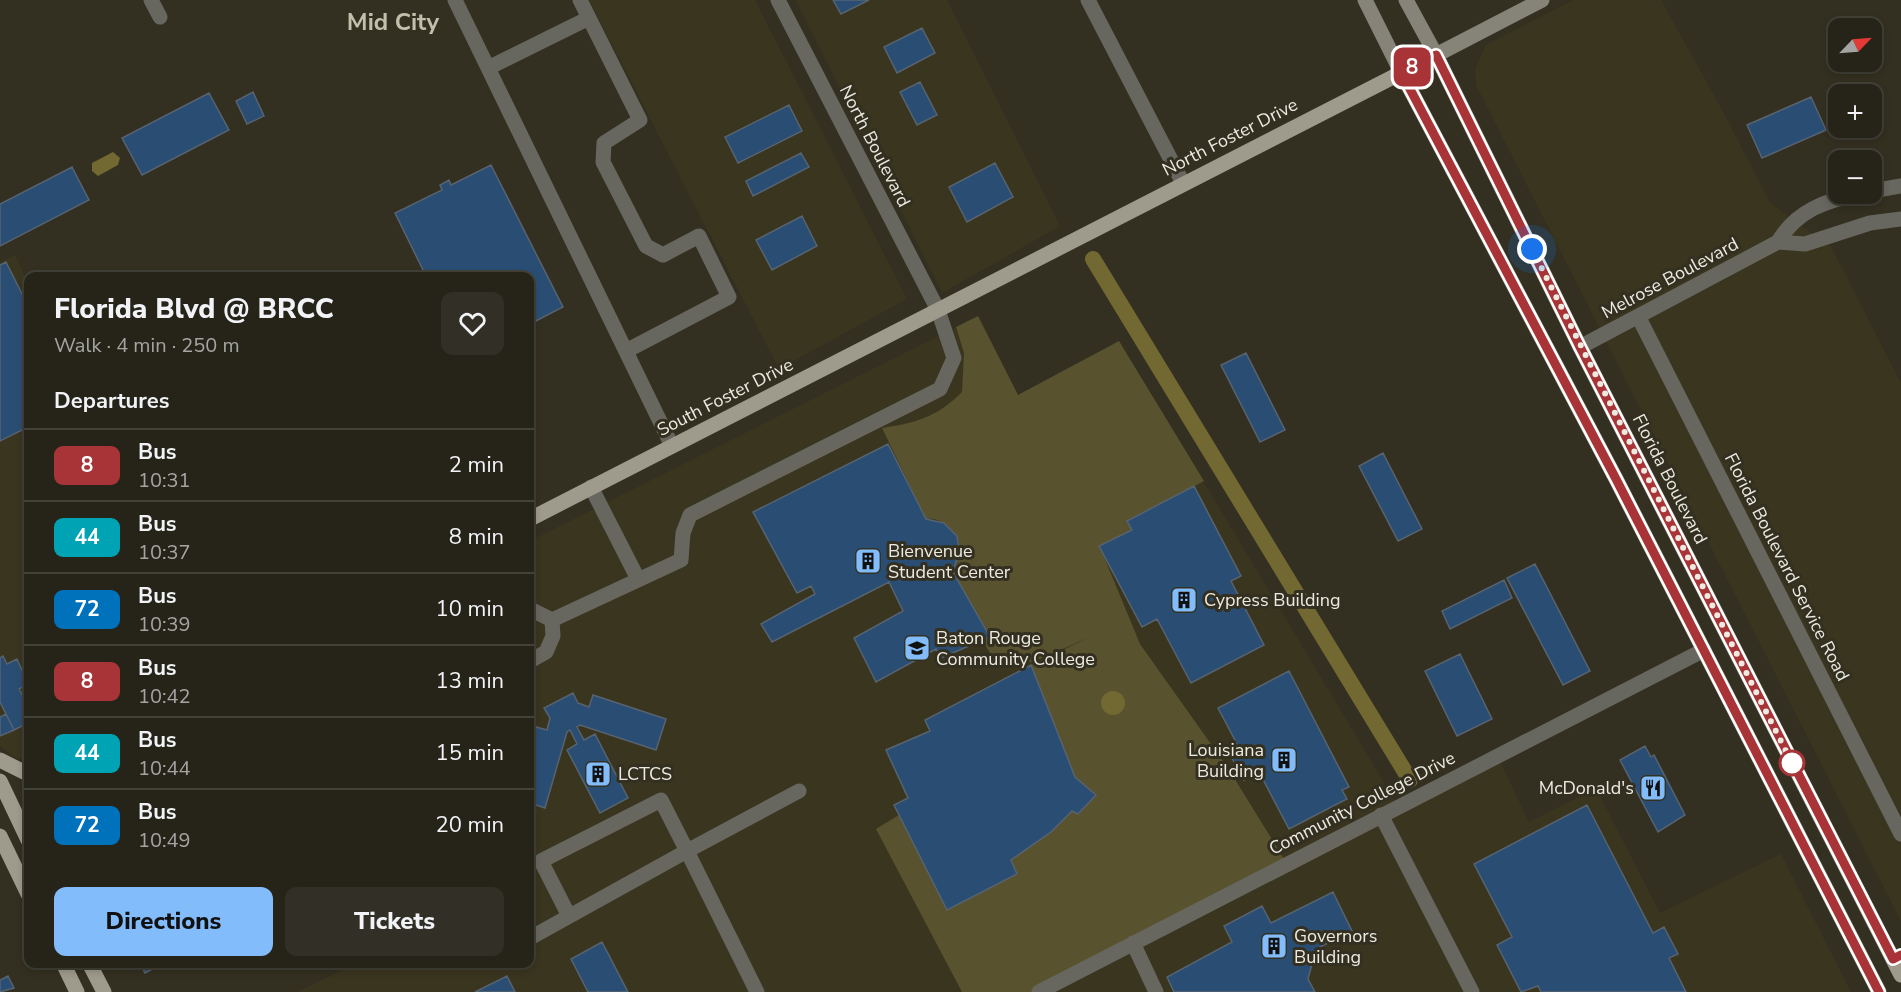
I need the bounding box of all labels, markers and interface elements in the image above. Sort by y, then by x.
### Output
district label: Mid City [347,6,440,38]
north arrow [1828,18,1882,72]
map controls [1828,18,1882,204]
line badge: 8 [1392,48,1432,86]
text: 8 [1406,53,1418,81]
street label: North Boulevard [834,81,916,211]
button: + [1828,84,1882,138]
street label: North Foster Drive [1158,92,1302,182]
button: − [1828,150,1882,204]
street label: Melrose Boulevard [1597,232,1743,324]
your location [1517,234,1547,264]
text: Florida Blvd @ BRCC [54,290,334,328]
button: heart [441,292,504,355]
text: Walk · 4 min · 250 m [54,332,240,359]
street label: South Foster Drive [653,352,797,442]
text: Departures [54,386,169,416]
street label: Florida Boulevard [1627,410,1713,548]
text: Bus [138,437,177,467]
street label: Florida Boulevard Service Road [1719,449,1855,685]
text: 2 min [449,450,504,480]
text: 8 [81,451,93,479]
text: 10:31 [138,467,191,494]
text: Bus [138,509,177,539]
text: 8 min [449,522,504,552]
text: 44 [74,523,100,551]
text: 10:37 [138,539,191,566]
place label: Bienvenue Student Center [888,539,1011,584]
building icon: Bienvenue Student Center [853,546,883,576]
text: Bus [138,581,177,611]
building icon: Cypress Building [1169,585,1199,615]
place label: Cypress Building [1204,588,1340,612]
text: 10 min [436,594,504,624]
text: 72 [74,595,100,623]
text: 10:39 [138,611,191,638]
place label: Baton Rouge Community College [936,626,1095,671]
school or university icon: Baton Rouge Community College [902,633,932,663]
text: Bus [138,653,177,683]
text: 13 min [436,666,504,696]
text: 8 [81,667,93,695]
text: 10:42 [138,683,191,710]
text: Bus [138,725,177,755]
text: 15 min [436,738,504,768]
place label: Louisiana Building [1188,738,1264,783]
text: 44 [74,739,100,767]
building icon: Louisiana Building [1269,745,1299,775]
street label: Community College Drive [1265,746,1459,860]
unlabelled marker [1779,750,1805,776]
text: 10:44 [138,755,191,782]
building icon: LCTCS [583,759,613,789]
place label: LCTCS [618,762,672,786]
restaurant icon: McDonald's [1638,773,1668,803]
place label: McDonald's [1539,776,1634,800]
text: Bus [138,797,177,827]
text: 20 min [436,810,504,840]
text: 72 [74,811,100,839]
text: 10:49 [138,827,191,854]
button: Directions [54,887,273,956]
button: Tickets [285,887,504,956]
place label: Governors Building [1294,924,1377,969]
building icon: Governors Building [1259,931,1289,961]

